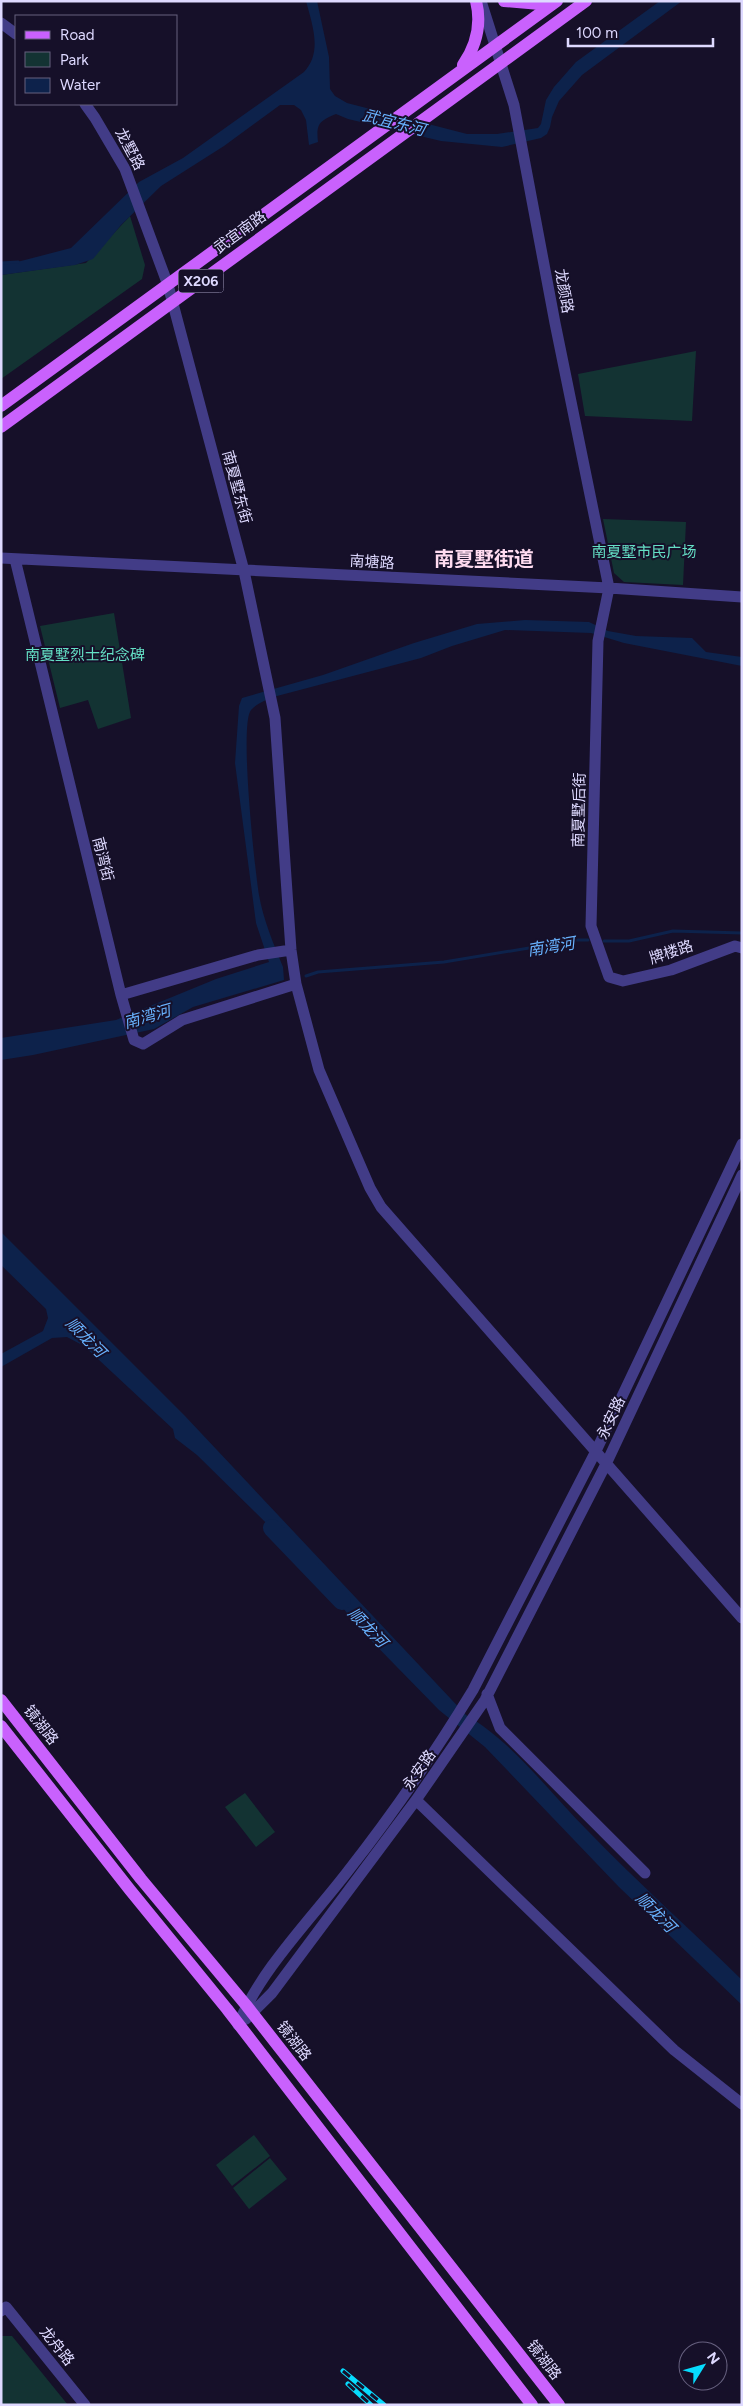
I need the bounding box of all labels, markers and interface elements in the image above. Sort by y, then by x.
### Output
legend [15,15,178,105]
scale bar [568,15,713,47]
text: 100 m [576,24,618,42]
text: Road [60,26,95,44]
text: Park [60,51,89,69]
text: Water [60,76,100,94]
water label: 武宜东河 [361,106,430,140]
street label: 龙墅路 [111,125,149,173]
street label: 武宜南路 [210,207,270,257]
street label: 龙颜路 [551,267,577,315]
road number: X206 [178,270,224,292]
street label: 南夏墅东街 [219,448,255,526]
park label: 南夏墅市民广场 [591,543,697,561]
district label: 南夏墅街道 [434,547,534,571]
street label: 南塘路 [349,552,395,572]
park label: 南夏墅烈士纪念碑 [25,646,145,664]
street label: 南夏墅后街 [569,772,589,848]
street label: 南湾街 [89,835,117,883]
water label: 南湾河 [526,933,579,960]
street label: 牌楼路 [647,936,695,968]
water label: 南湾河 [121,1000,176,1032]
water label: 顺龙河 [62,1314,111,1363]
street label: 永安路 [593,1394,629,1442]
water label: 顺龙河 [344,1603,393,1653]
street label: 镜湖路 [20,1702,62,1748]
street label: 永安路 [399,1746,439,1794]
water label: 顺龙河 [632,1889,681,1938]
street label: 镜湖路 [273,2018,315,2064]
street label: 龙舟路 [36,2323,78,2369]
street label: 镜湖路 [523,2337,565,2383]
north arrow [678,2341,728,2391]
text: N [703,2349,723,2368]

